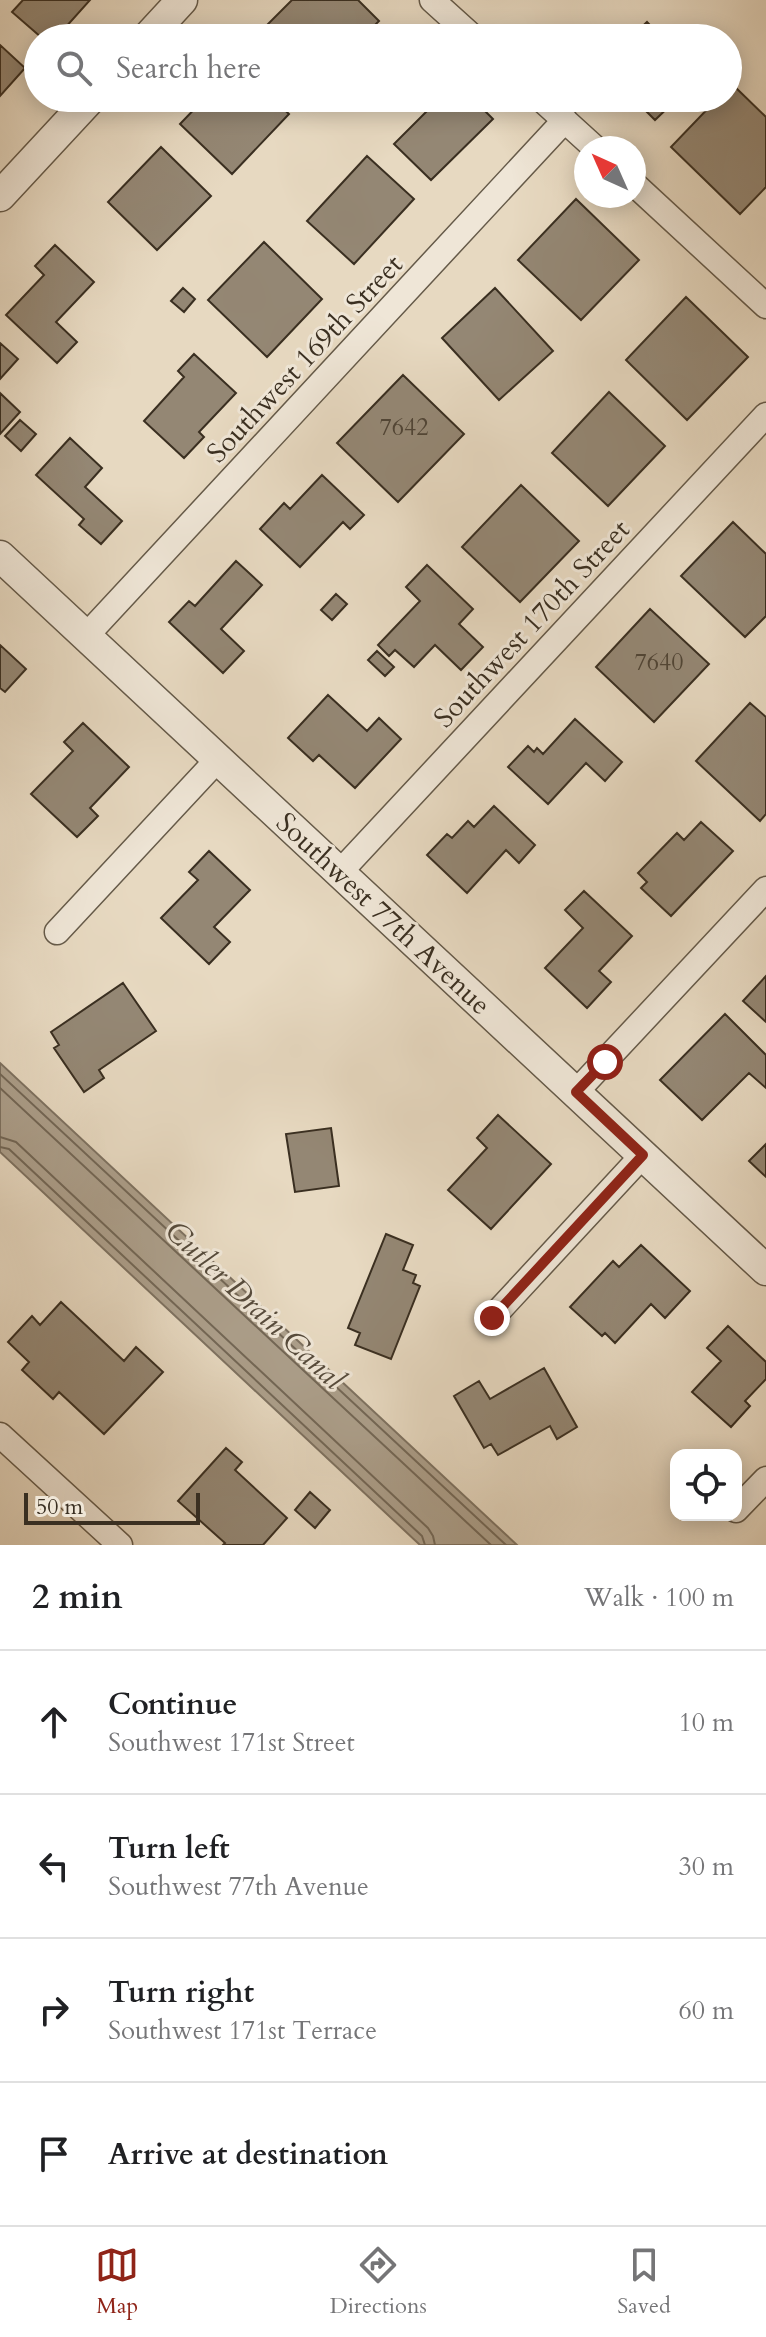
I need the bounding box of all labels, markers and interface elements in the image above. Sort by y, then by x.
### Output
search box [24,24,742,112]
icon: search [52,46,96,90]
text: Search here [116,48,261,89]
north arrow [574,136,646,208]
street label: Southwest 169th Street [198,246,411,471]
house number: 7642 [379,411,429,444]
street label: Southwest 170th Street [425,511,638,736]
house number: 7640 [634,646,684,679]
street label: Southwest 77th Avenue [268,804,499,1023]
route start [587,1044,623,1080]
water label: Cutler Drain Canal [156,1211,354,1400]
route end [474,1300,510,1336]
map controls [670,1449,742,1521]
button: locate [670,1449,742,1521]
scale bar [24,1489,200,1525]
text: 50 m [36,1492,83,1522]
text: 2 min [32,1574,123,1620]
text: Walk · 100 m [584,1580,734,1615]
text: Continue [108,1684,237,1725]
icon: ahead [32,1700,76,1744]
text: 10 m [678,1705,734,1740]
text: Southwest 171st Street [108,1725,355,1760]
text: Turn left [108,1828,230,1869]
icon: left [32,1844,76,1888]
text: 30 m [678,1849,734,1884]
text: Southwest 77th Avenue [108,1869,369,1904]
text: Turn right [108,1972,254,2013]
icon: right [32,1988,76,2032]
text: 60 m [678,1993,734,2028]
text: Southwest 171st Terrace [108,2013,377,2048]
icon: arrive [32,2132,76,2176]
text: Arrive at destination [108,2134,388,2175]
tab: Map [95,2243,139,2321]
tab: Directions [330,2243,427,2321]
tab: Saved [617,2243,671,2321]

